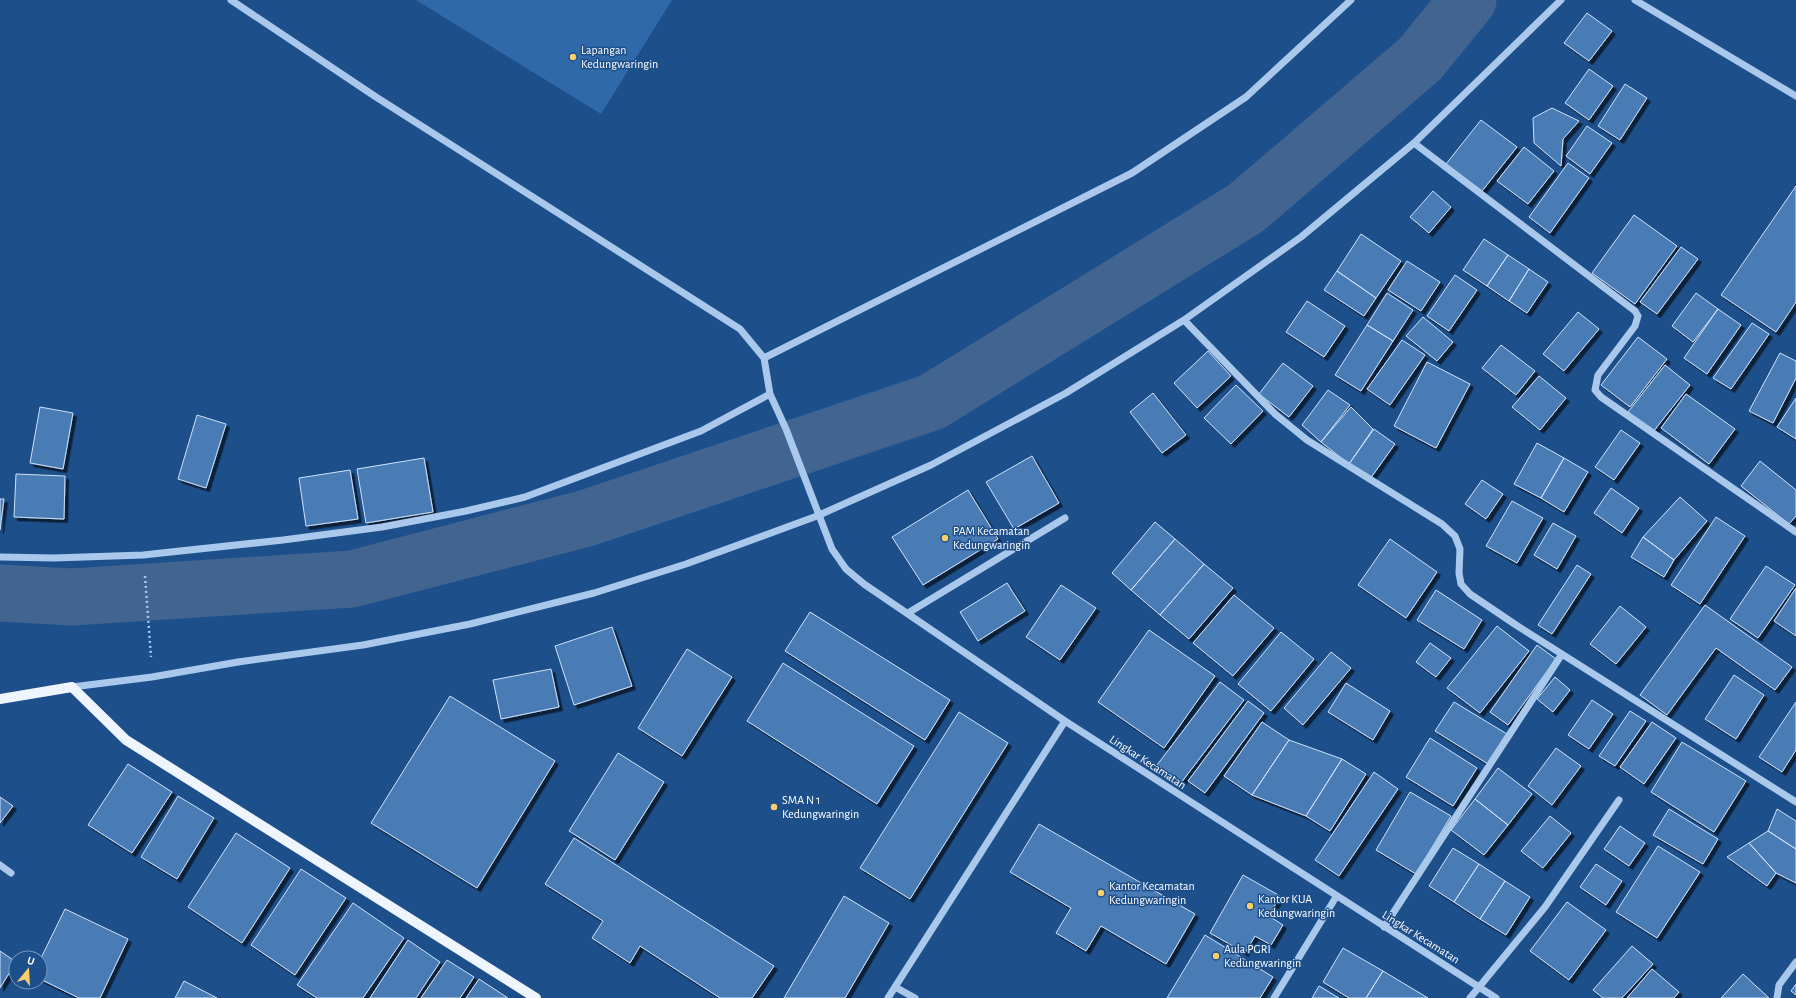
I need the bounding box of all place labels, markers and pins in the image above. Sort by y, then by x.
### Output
place label: Lapangan Kedungwaringin [581,44,658,70]
marker: Lapangan Kedungwaringin [568,52,578,62]
place label: PAM Kecamatan Kedungwaringin [953,525,1030,551]
marker: PAM Kecamatan Kedungwaringin [940,533,950,543]
place label: SMA N 1 Kedungwaringin [782,794,859,820]
marker: SMA N 1 Kedungwaringin [769,802,779,812]
place label: Kantor Kecamatan Kedungwaringin [1109,880,1195,906]
marker: Kantor Kecamatan Kedungwaringin [1096,888,1106,898]
place label: Kantor KUA Kedungwaringin [1258,893,1335,919]
marker: Kantor KUA Kedungwaringin [1245,901,1255,911]
place label: Aula PGRI Kedungwaringin [1224,943,1301,969]
marker: Aula PGRI Kedungwaringin [1211,951,1221,961]

